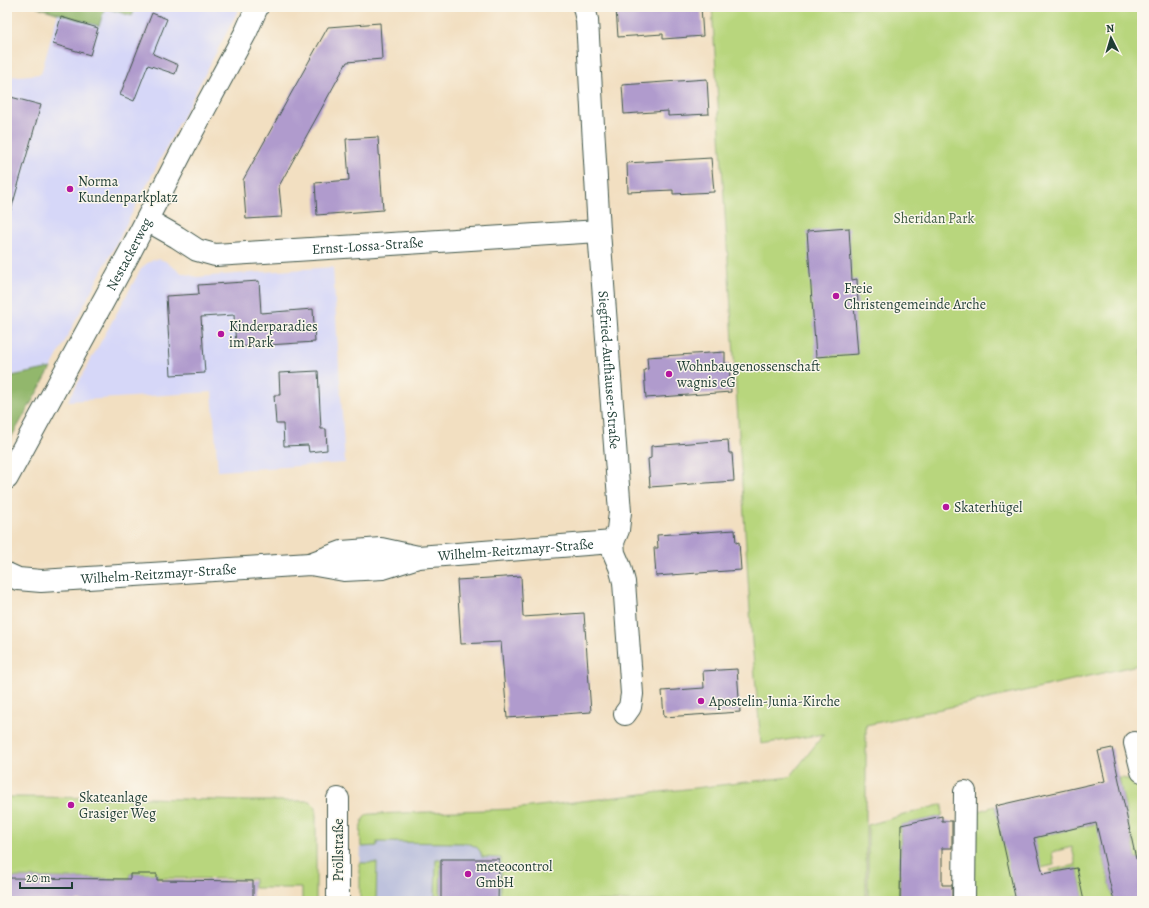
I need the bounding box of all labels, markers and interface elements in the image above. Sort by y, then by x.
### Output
north arrow [1091,18,1131,58]
text: N [1106,21,1115,36]
place label: Norma Kundenparkplatz [78,172,178,207]
marker: Norma Kundenparkplatz [65,184,75,194]
park label: Sheridan Park [893,209,975,228]
street label: Nestackerweg [101,214,156,294]
street label: Ernst-Lossa-Straße [311,232,424,258]
place label: Freie Christengemeinde Arche [844,279,986,314]
street label: Siegfried-Aufhäuser-Straße [594,290,625,450]
marker: Freie Christengemeinde Arche [831,291,841,301]
place label: Kinderparadies im Park [229,317,318,352]
marker: Kinderparadies im Park [216,329,226,339]
place label: Wohnbaugenossenschaft wagnis eG [676,357,821,392]
marker: Wohnbaugenossenschaft wagnis eG [664,369,674,379]
place label: Skaterhügel [954,498,1023,517]
marker: Skaterhügel [941,502,951,512]
street label: Wilhelm-Reitzmayr-Straße [436,534,594,565]
street label: Wilhelm-Reitzmayr-Straße [79,559,237,588]
place label: Apostelin-Junia-Kirche [708,692,840,711]
marker: Apostelin-Junia-Kirche [696,696,706,706]
place label: Skateanlage Grasiger Weg [79,788,156,823]
marker: Skateanlage Grasiger Weg [66,800,76,810]
street label: Pröllstraße [329,818,348,882]
place label: meteocontrol GmbH [476,857,553,892]
scale bar [20,864,72,890]
marker: meteocontrol GmbH [463,869,473,879]
text: 20 m [26,870,50,886]

